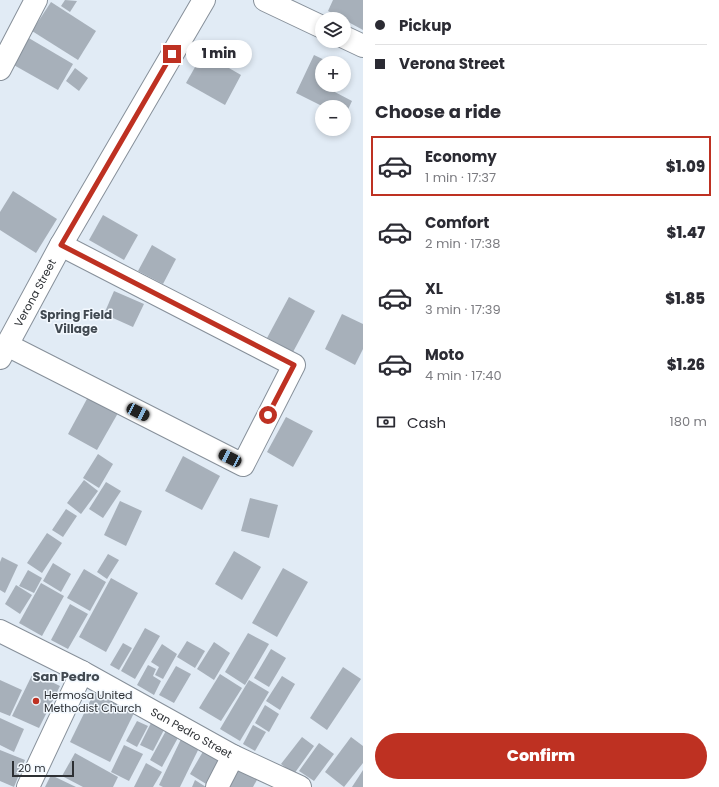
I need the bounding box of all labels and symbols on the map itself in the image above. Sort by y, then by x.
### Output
callout: 1 min [186,40,252,68]
route end [163,45,181,63]
street label: Verona Street [10,256,60,330]
district label: Spring Field Village [40,306,112,337]
car [125,401,151,423]
route start [259,406,277,424]
car [217,447,243,469]
district label: San Pedro [32,667,100,686]
place label: Hermosa United Methodist Church [44,687,142,716]
marker: Hermosa United Methodist Church [31,696,41,706]
street label: San Pedro Street [148,704,235,762]
scale bar [12,759,74,778]

